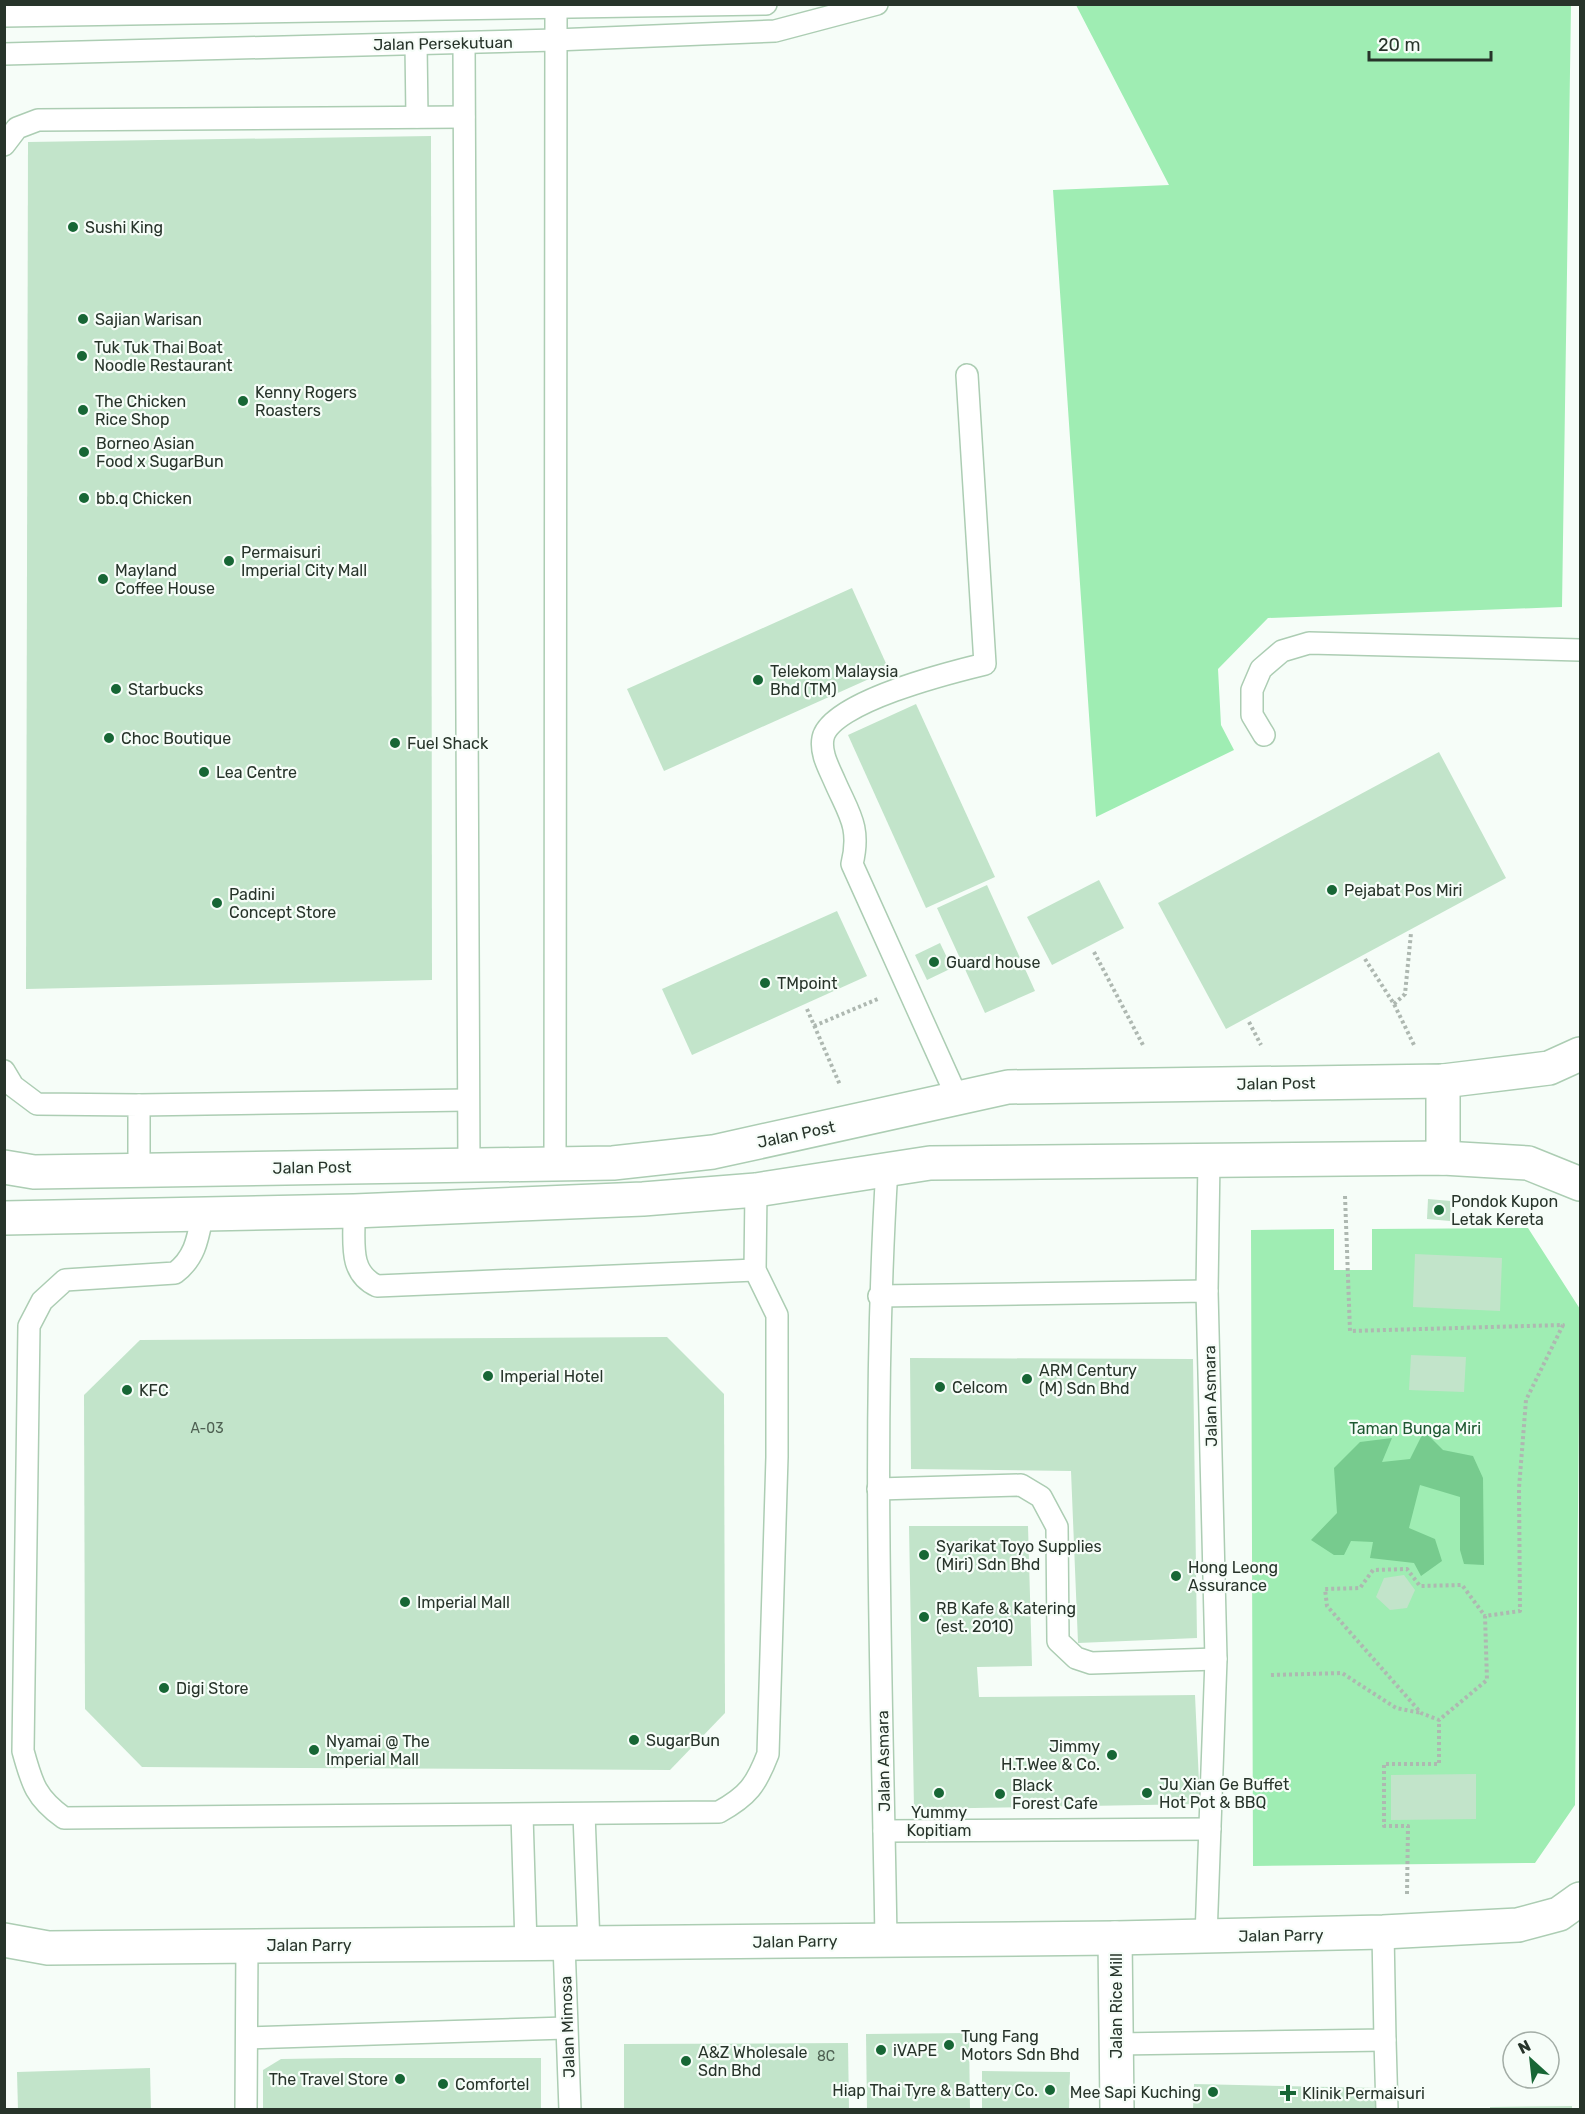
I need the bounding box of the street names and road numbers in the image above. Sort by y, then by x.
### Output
street label: Jalan Persekutuan [373,33,513,54]
street label: Jalan Post [1236,1073,1316,1094]
street label: Jalan Post [755,1117,837,1152]
street label: Jalan Post [272,1157,352,1178]
street label: Jalan Asmara [1200,1345,1221,1447]
street label: Jalan Asmara [873,1710,894,1812]
street label: Jalan Parry [1238,1925,1324,1946]
street label: Jalan Parry [752,1931,838,1952]
street label: Jalan Parry [266,1936,352,1955]
street label: Jalan Rice Mill [1107,1953,1126,2059]
street label: Jalan Mimosa [556,1976,579,2078]

